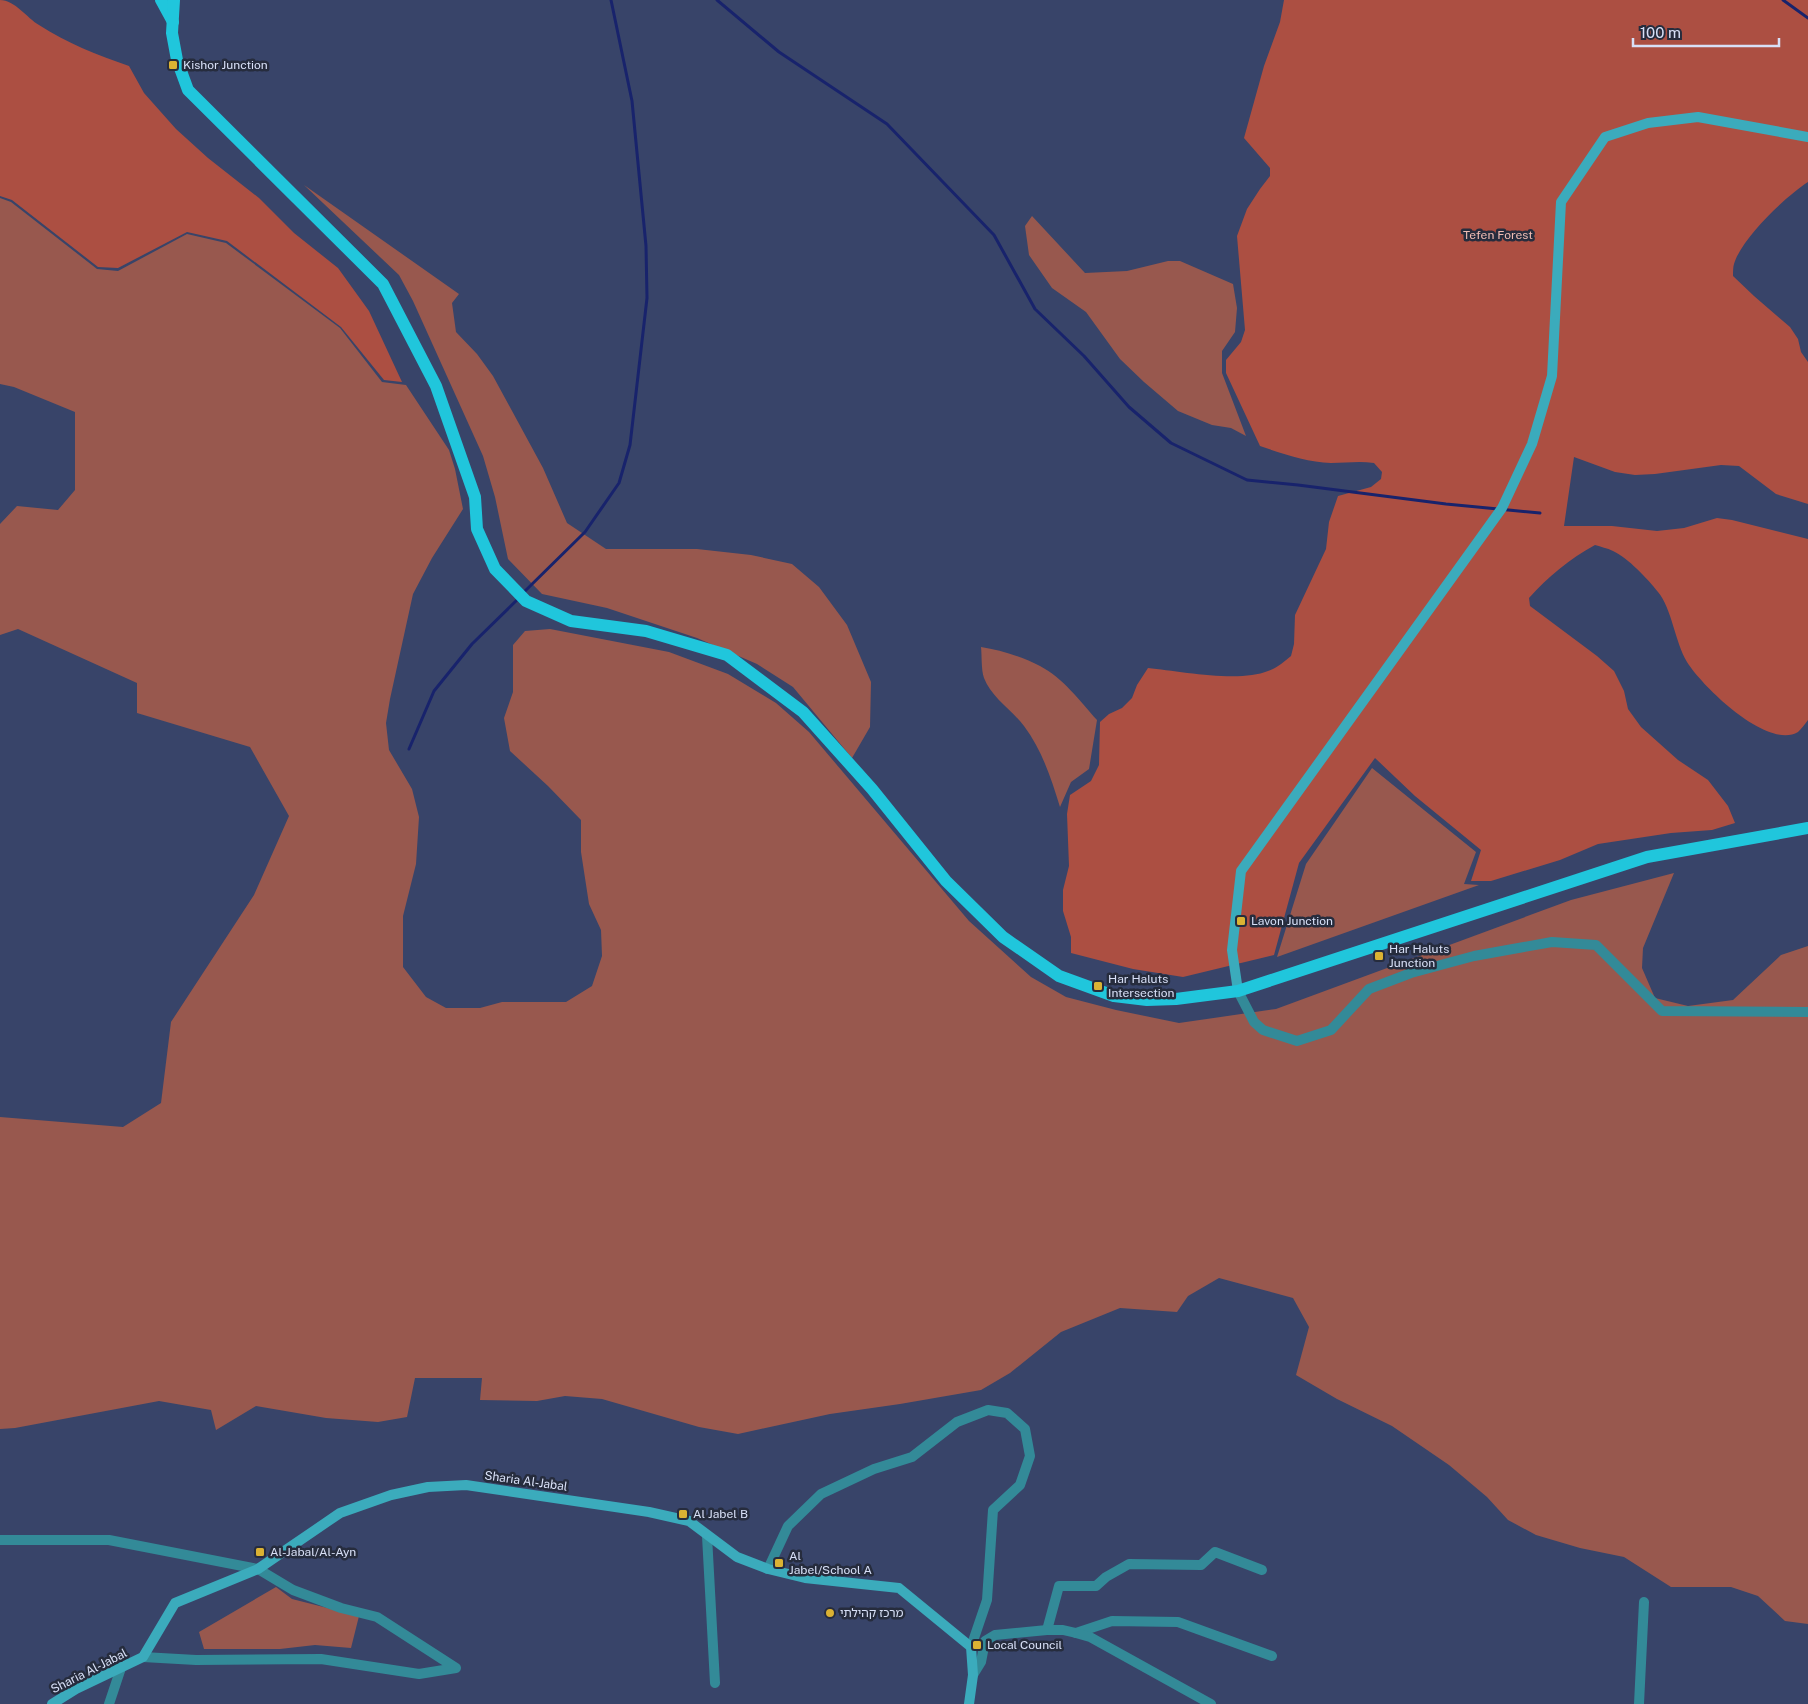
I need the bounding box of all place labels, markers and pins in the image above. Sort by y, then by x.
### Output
place label: Kishor Junction [183,58,268,72]
marker: Kishor Junction [167,59,179,71]
place label: Lavon Junction [1251,914,1333,928]
marker: Lavon Junction [1235,915,1247,927]
place label: Har Haluts Junction [1389,942,1449,970]
marker: Har Haluts Junction [1373,950,1385,962]
place label: Har Haluts Intersection [1108,972,1175,1000]
marker: Har Haluts Intersection [1092,980,1104,992]
place label: Al Jabel B [693,1507,748,1521]
marker: Al Jabel B [677,1508,689,1520]
place label: Al-Jabal/Al-Ayn [270,1545,356,1559]
marker: Al-Jabal/Al-Ayn [254,1546,266,1558]
place label: Al Jabel/School A [789,1549,873,1577]
marker: Al Jabel/School A [773,1557,785,1569]
place label: מרכז קהילתי [840,1606,903,1620]
marker: מרכז קהילתי [824,1607,836,1619]
place label: Local Council [987,1638,1063,1652]
marker: Local Council [971,1639,983,1651]

